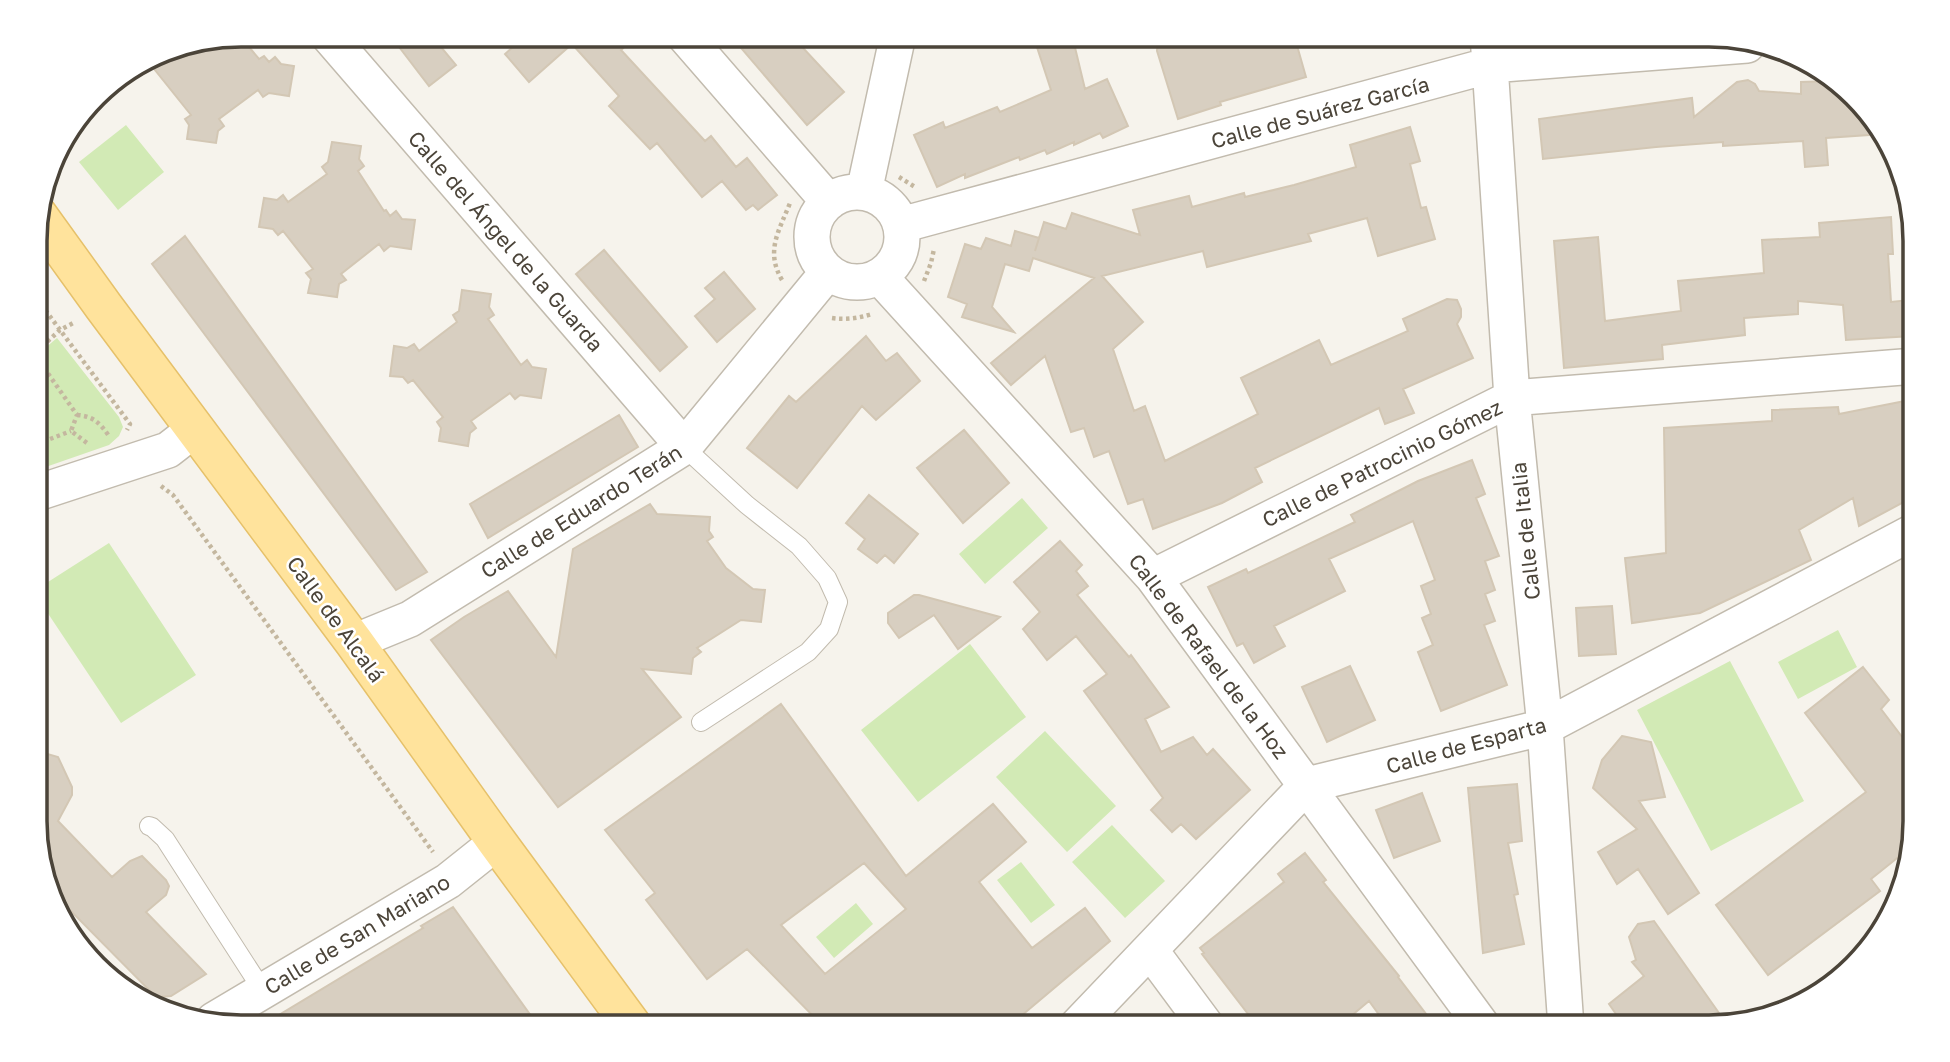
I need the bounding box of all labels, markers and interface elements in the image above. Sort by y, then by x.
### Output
street label: Calle de Suárez García [1208,70,1432,154]
street label: Calle del Ángel de la Guarda [403,125,609,357]
street label: Calle de Patrocinio Gómez [1258,394,1506,532]
street label: Calle de Eduardo Terán [476,438,686,584]
street label: Calle de Italia [1505,461,1545,601]
street label: Calle de Rafael de la Hoz [1123,548,1295,764]
street label: Calle de Alcalá [282,551,390,687]
street label: Calle de Esparta [1383,711,1549,779]
street label: Calle de San Mariano [260,868,454,1000]

